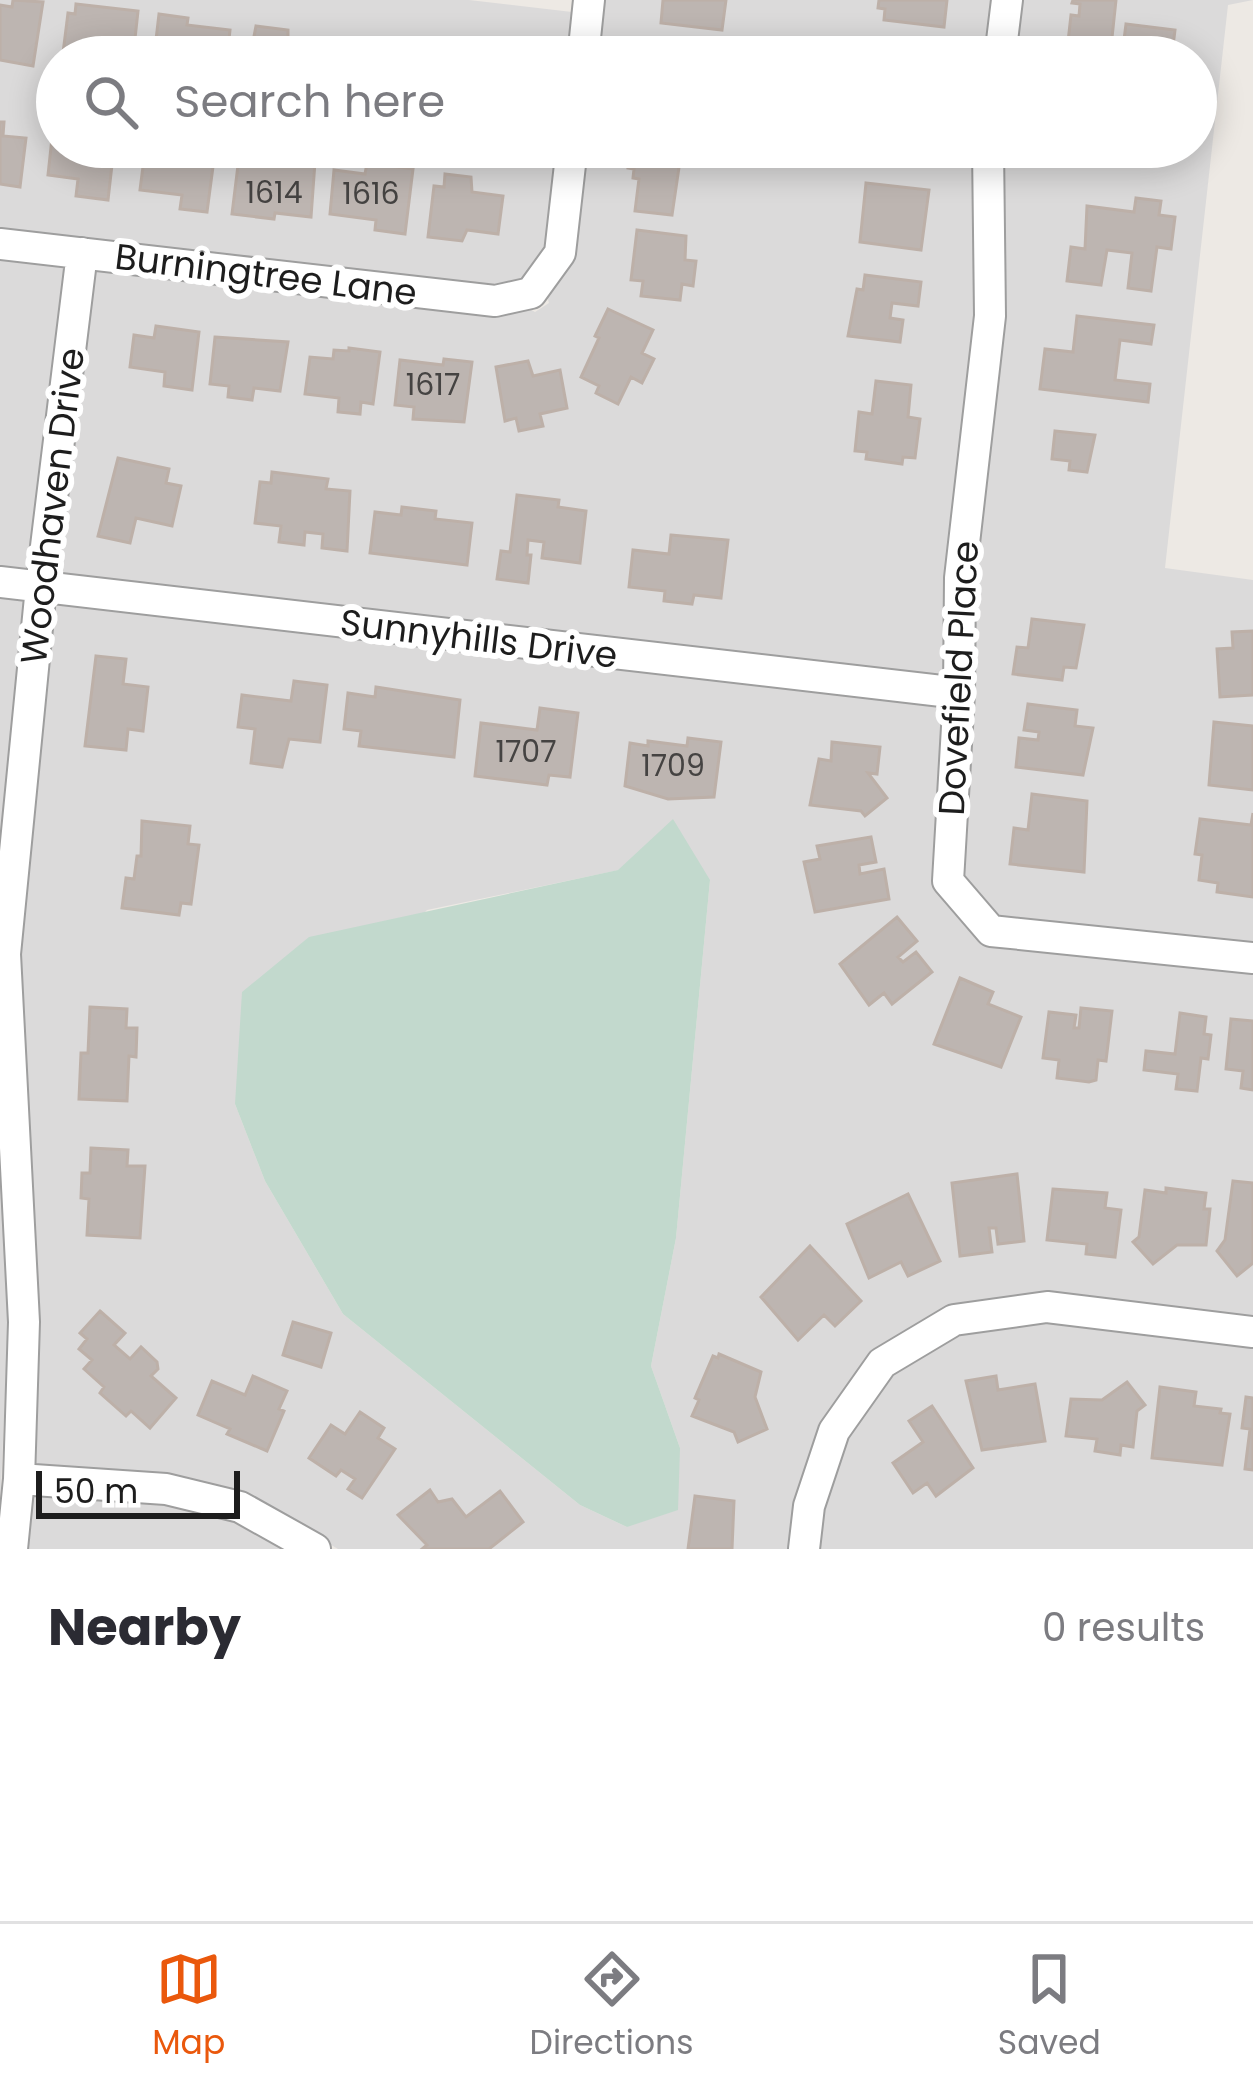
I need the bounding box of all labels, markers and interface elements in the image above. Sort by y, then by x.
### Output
search box [36,36,1217,168]
icon: search [78,69,144,135]
text: Search here [174,70,445,133]
house number: 1614 [245,171,303,214]
house number: 1616 [342,172,400,215]
street label: Burningtree Lane [112,231,420,318]
street label: Woodhaven Drive [8,345,97,667]
house number: 1617 [406,363,460,406]
street label: Dovefield Place [926,539,991,817]
street label: Sunnyhills Drive [337,596,620,681]
house number: 1707 [495,730,557,773]
house number: 1709 [641,744,705,787]
scale bar [36,1465,240,1518]
text: 50 m [54,1468,138,1515]
text: Nearby [48,1591,241,1663]
text: 0 results [1042,1600,1205,1655]
tab: Map [152,1946,225,2068]
tab: Directions [530,1946,693,2068]
tab: Saved [998,1946,1101,2068]

